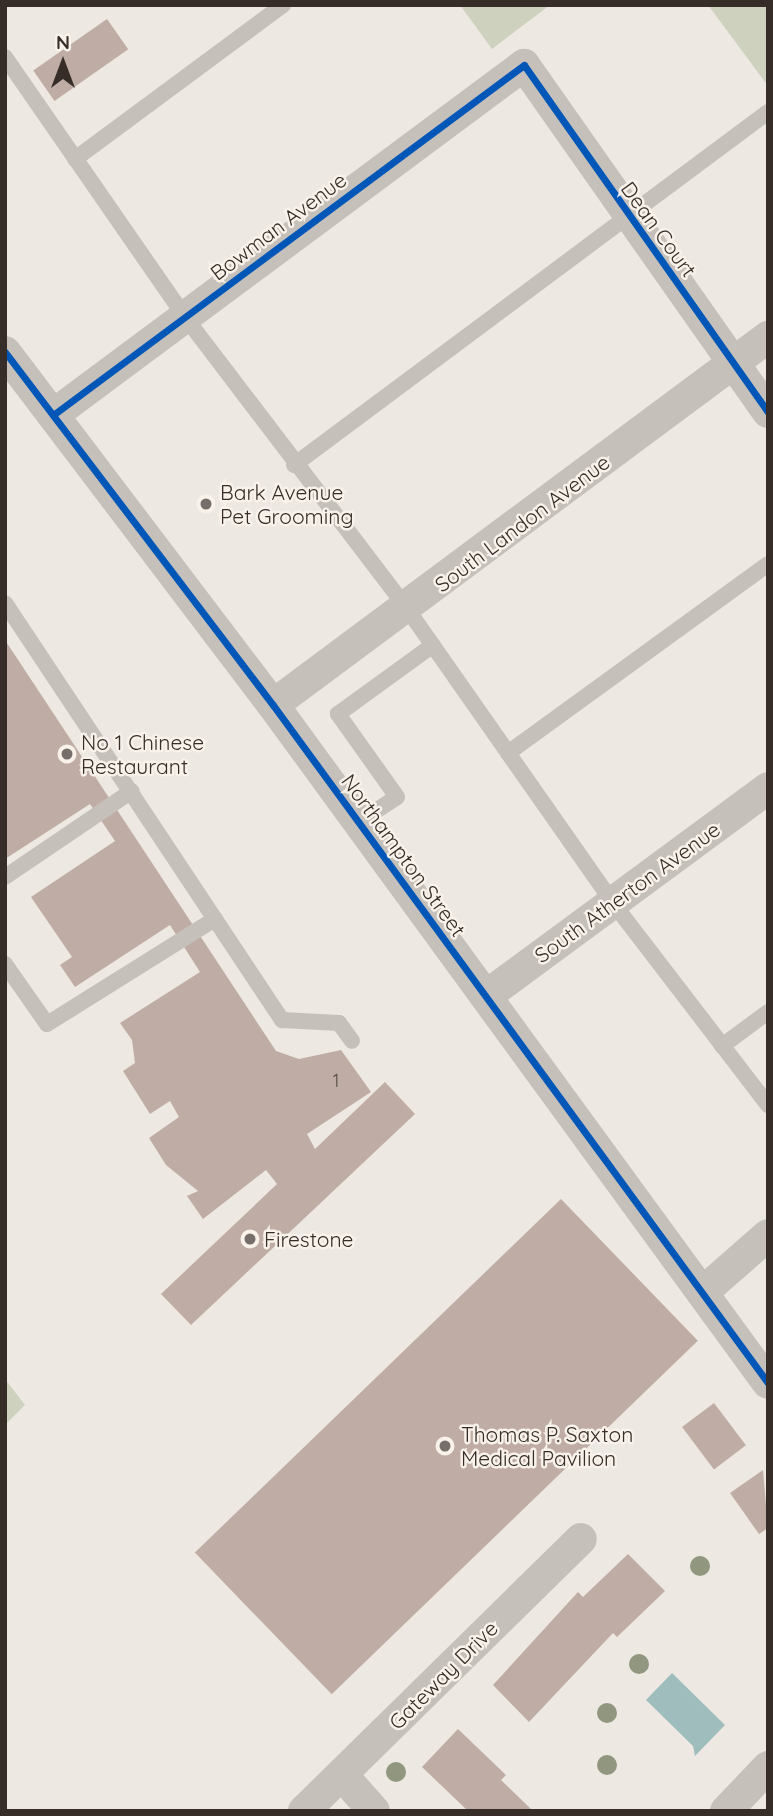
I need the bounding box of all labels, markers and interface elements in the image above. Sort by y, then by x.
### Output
north arrow [28,28,98,98]
text: N [56,30,70,54]
street label: Bowman Avenue [205,167,351,285]
street label: Dean Court [616,177,702,281]
street label: South Landon Avenue [430,449,614,597]
place label: Bark Avenue Pet Grooming [220,479,353,529]
marker: Bark Avenue Pet Grooming [198,496,214,512]
place label: No 1 Chinese Restaurant [81,729,204,779]
marker: No 1 Chinese Restaurant [59,746,75,762]
street label: Northampton Street [337,769,471,941]
street label: South Atherton Avenue [529,816,725,968]
house number: 1 [333,1070,339,1092]
place label: Firestone [264,1226,353,1252]
marker: Firestone [242,1231,258,1247]
place label: Thomas P. Saxton Medical Pavilion [461,1421,633,1471]
marker: Thomas P. Saxton Medical Pavilion [435,1436,455,1456]
street label: Gateway Drive [383,1615,503,1735]

